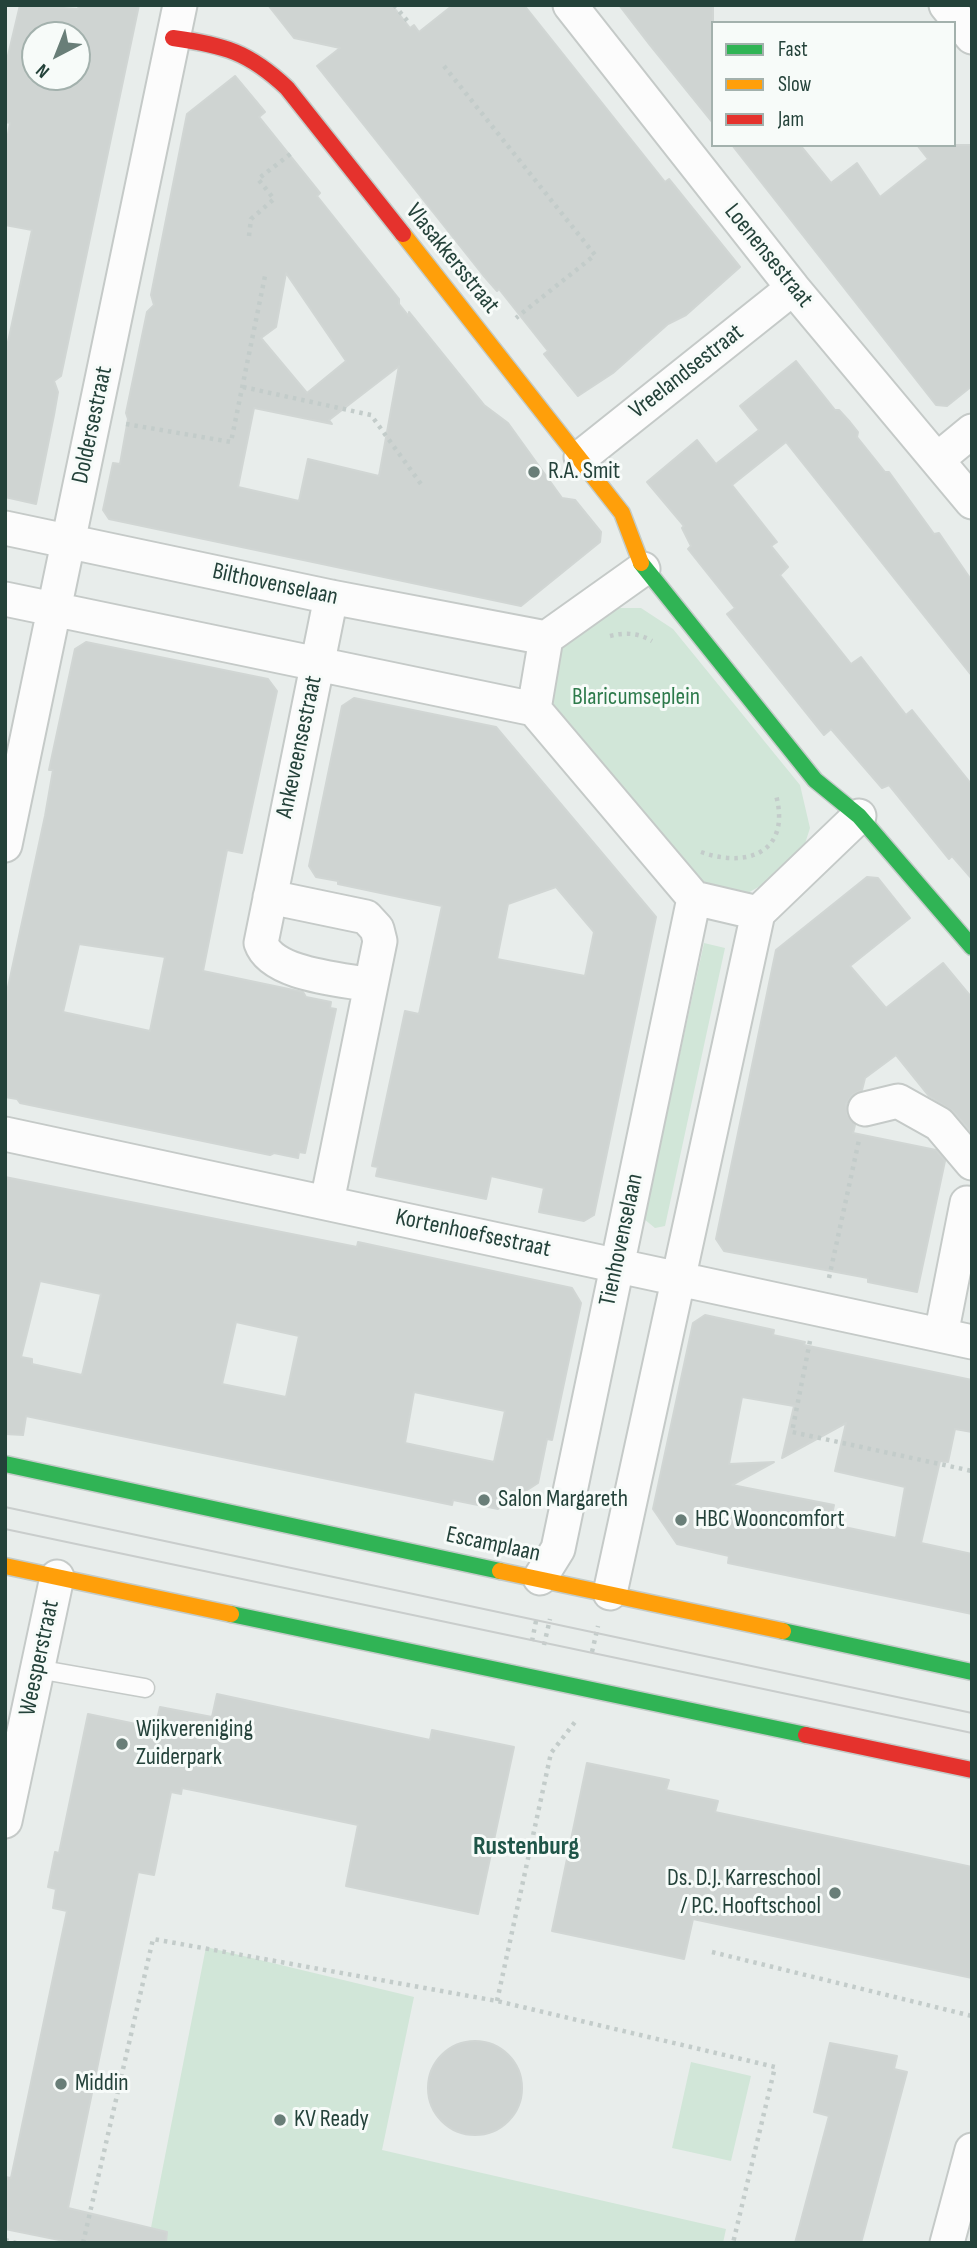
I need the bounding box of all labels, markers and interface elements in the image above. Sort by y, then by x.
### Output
north arrow [21,21,91,91]
legend [711,21,956,147]
text: Fast [778,37,808,62]
text: N [31,59,54,82]
text: Slow [778,72,811,97]
text: Jam [778,107,804,132]
street label: Vlasakkersstraat [399,198,505,320]
street label: Loenensestraat [718,198,818,314]
street label: Vreelandsestraat [624,319,750,425]
street label: Doldersestraat [67,364,119,486]
place label: R.A. Smit [548,458,620,486]
marker: R.A. Smit [526,464,542,480]
street label: Bilthovenselaan [210,558,340,612]
street label: Ankeveensestraat [271,673,329,821]
park label: Blaricumseplein [572,684,700,712]
street label: Tienhovenselaan [594,1171,650,1309]
street label: Kortenhoefsestraat [393,1203,553,1265]
place label: Salon Margareth [498,1486,628,1514]
marker: Salon Margareth [476,1492,492,1508]
place label: HBC Wooncomfort [695,1506,844,1534]
marker: HBC Wooncomfort [673,1512,689,1528]
street label: Escamplaan [443,1521,543,1569]
street label: Weesperstraat [14,1598,66,1718]
place label: Wijkvereniging Zuiderpark [136,1716,253,1772]
marker: Wijkvereniging Zuiderpark [114,1736,130,1752]
district label: Rustenburg [473,1831,579,1863]
place label: Ds. D.J. Karreschool / P.C. Hooftschool [667,1865,821,1921]
marker: Ds. D.J. Karreschool / P.C. Hooftschool [827,1885,843,1901]
place label: Middin [75,2070,128,2098]
marker: Middin [53,2076,69,2092]
place label: KV Ready [294,2106,369,2134]
marker: KV Ready [272,2112,288,2128]

